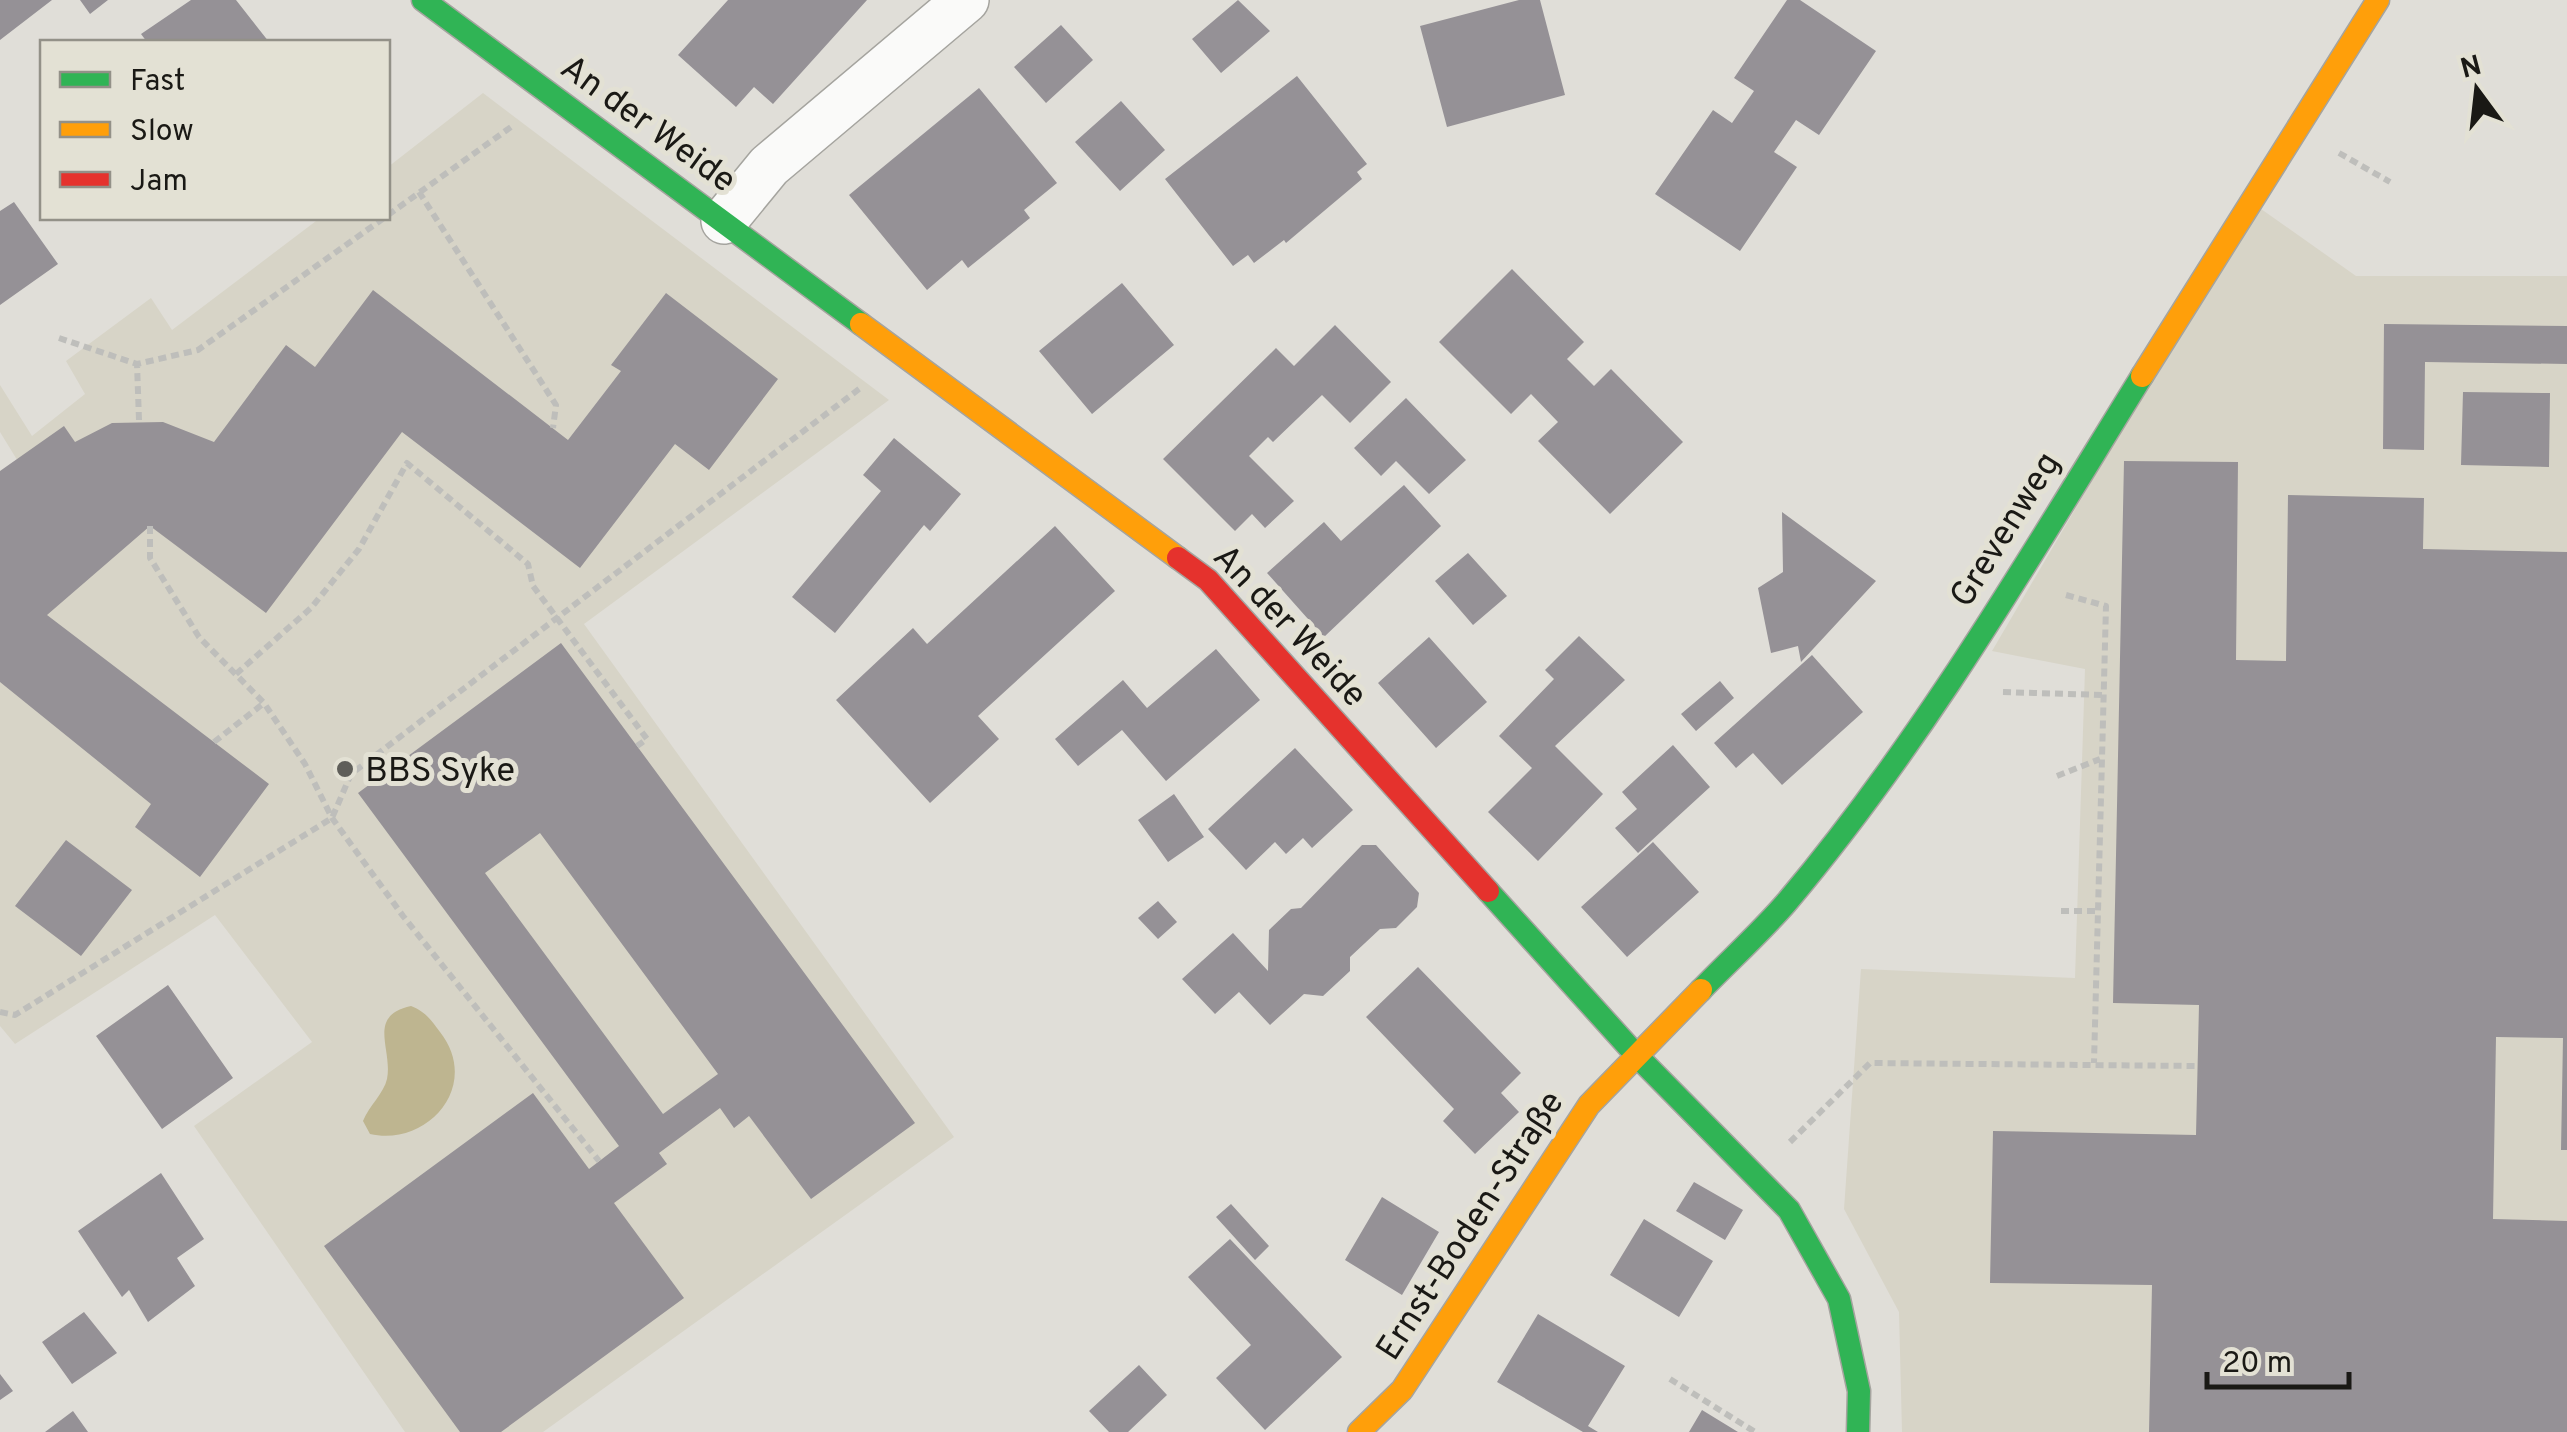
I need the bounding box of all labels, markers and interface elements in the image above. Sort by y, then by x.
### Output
legend [40,40,390,220]
north arrow [2427,40,2527,140]
street label: An der Weide [551,47,744,204]
text: N [2457,49,2486,89]
text: Fast [130,64,185,101]
text: Slow [130,114,194,151]
text: Jam [130,164,188,201]
street label: Grevenweg [1941,445,2072,616]
street label: An der Weide [1202,536,1375,718]
place label: BBS Syke [365,750,515,794]
marker: BBS Syke [334,758,356,780]
street label: Ernst-Boden-Straße [1368,1084,1575,1370]
scale bar [2207,1327,2350,1389]
text: 20 m [2222,1346,2292,1383]

